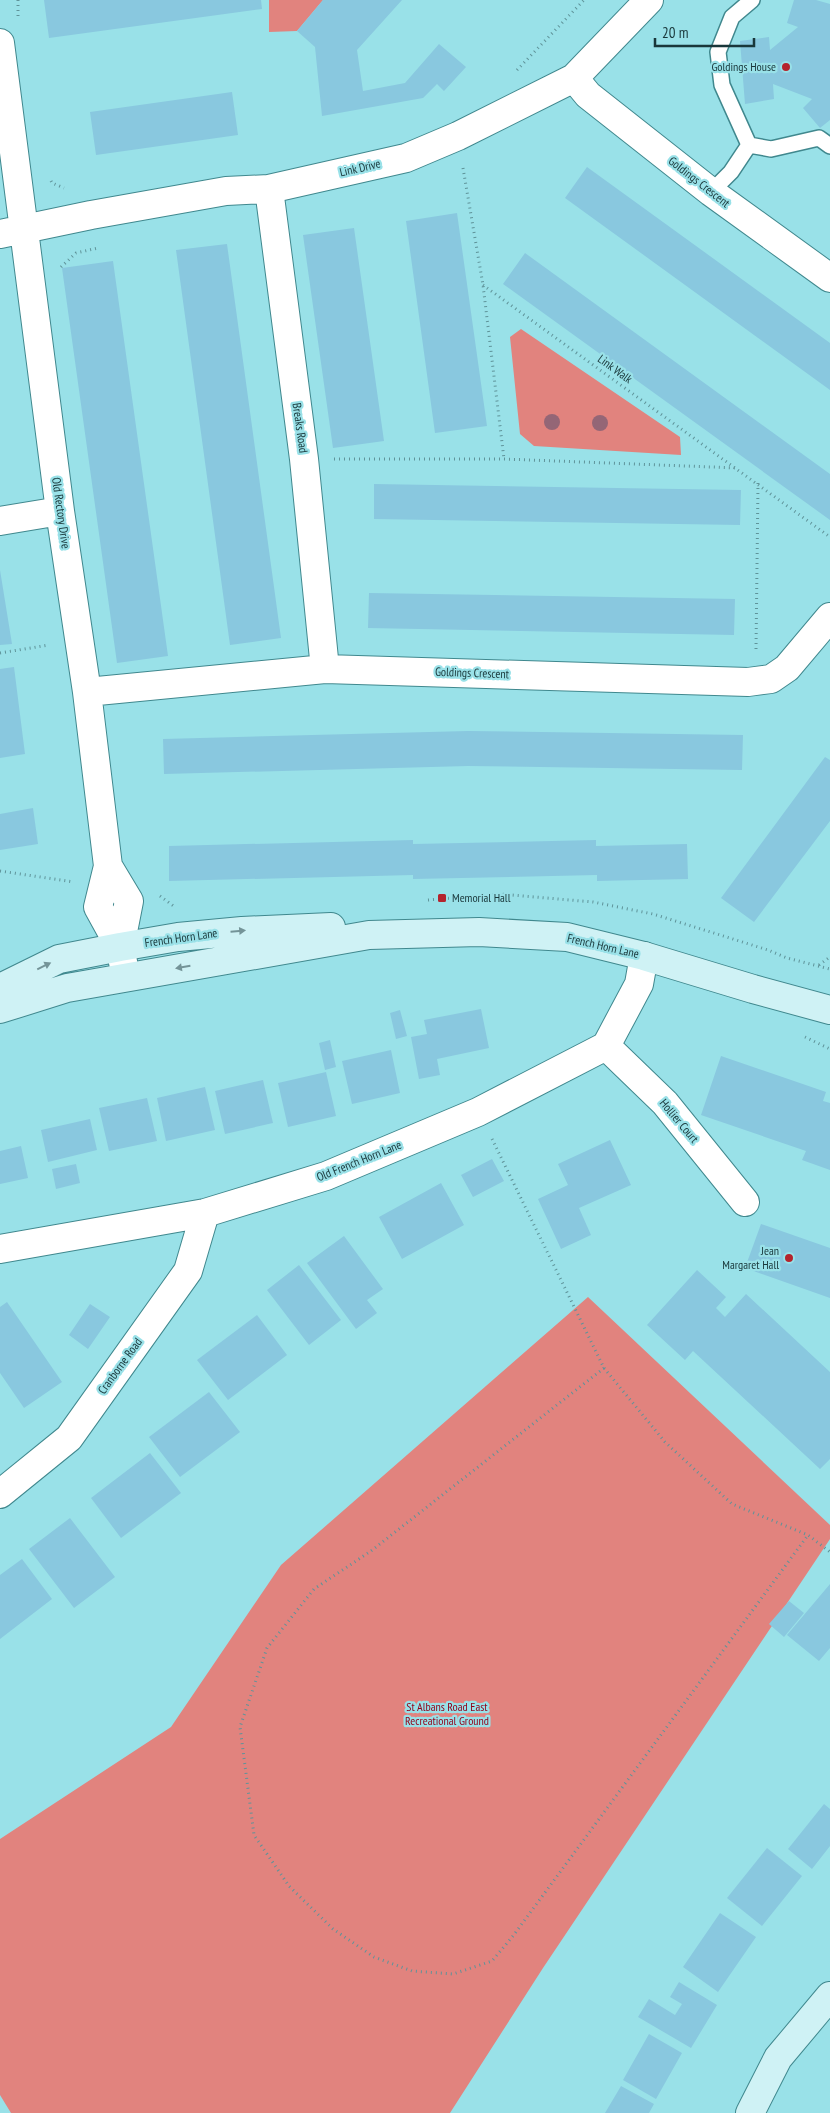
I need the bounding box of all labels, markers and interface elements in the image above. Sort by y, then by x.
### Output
scale bar [655,15,754,47]
text: 20 m [662,23,688,42]
place label: Goldings House [711,59,776,74]
marker: Goldings House [780,61,792,73]
street label: Goldings Crescent [666,153,734,211]
street label: Link Drive [338,156,382,179]
street label: Link Walk [595,351,636,386]
street label: Breaks Road [290,402,311,454]
street label: Old Rectory Drive [49,476,74,550]
street label: Goldings Crescent [435,664,510,681]
place label: Memorial Hall [452,890,511,905]
marker: Memorial Hall [436,892,448,904]
street label: French Horn Lane [144,925,218,950]
one-way arrow [230,927,246,935]
street label: French Horn Lane [566,930,640,961]
one-way arrow [37,962,51,970]
one-way arrow [175,964,191,972]
street label: Hollier Court [657,1096,703,1146]
street label: Old French Horn Lane [314,1137,403,1184]
place label: Jean Margaret Hall [722,1243,779,1272]
marker: Jean Margaret Hall [783,1252,795,1264]
street label: Cranborne Road [94,1335,145,1397]
park label: St Albans Road East Recreational Ground [405,1699,489,1728]

